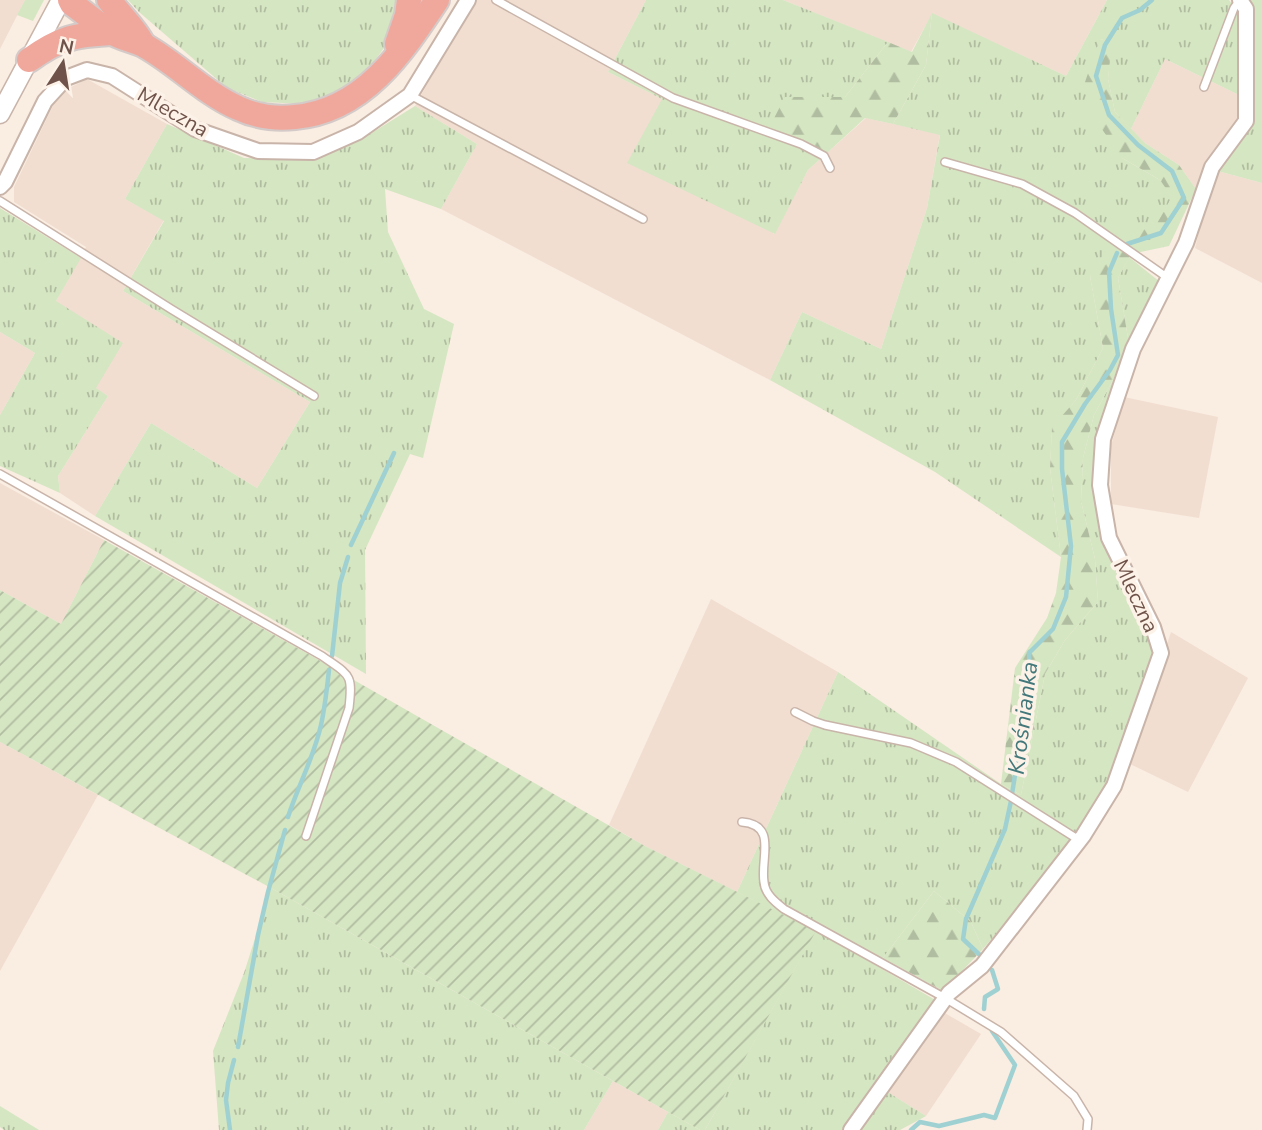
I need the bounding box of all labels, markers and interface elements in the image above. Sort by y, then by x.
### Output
north arrow [28,28,98,98]
text: N [57,33,76,62]
street label: Mleczna [132,80,214,144]
street label: Mleczna [1107,555,1165,637]
water label: Krośnianka [1001,660,1045,776]

